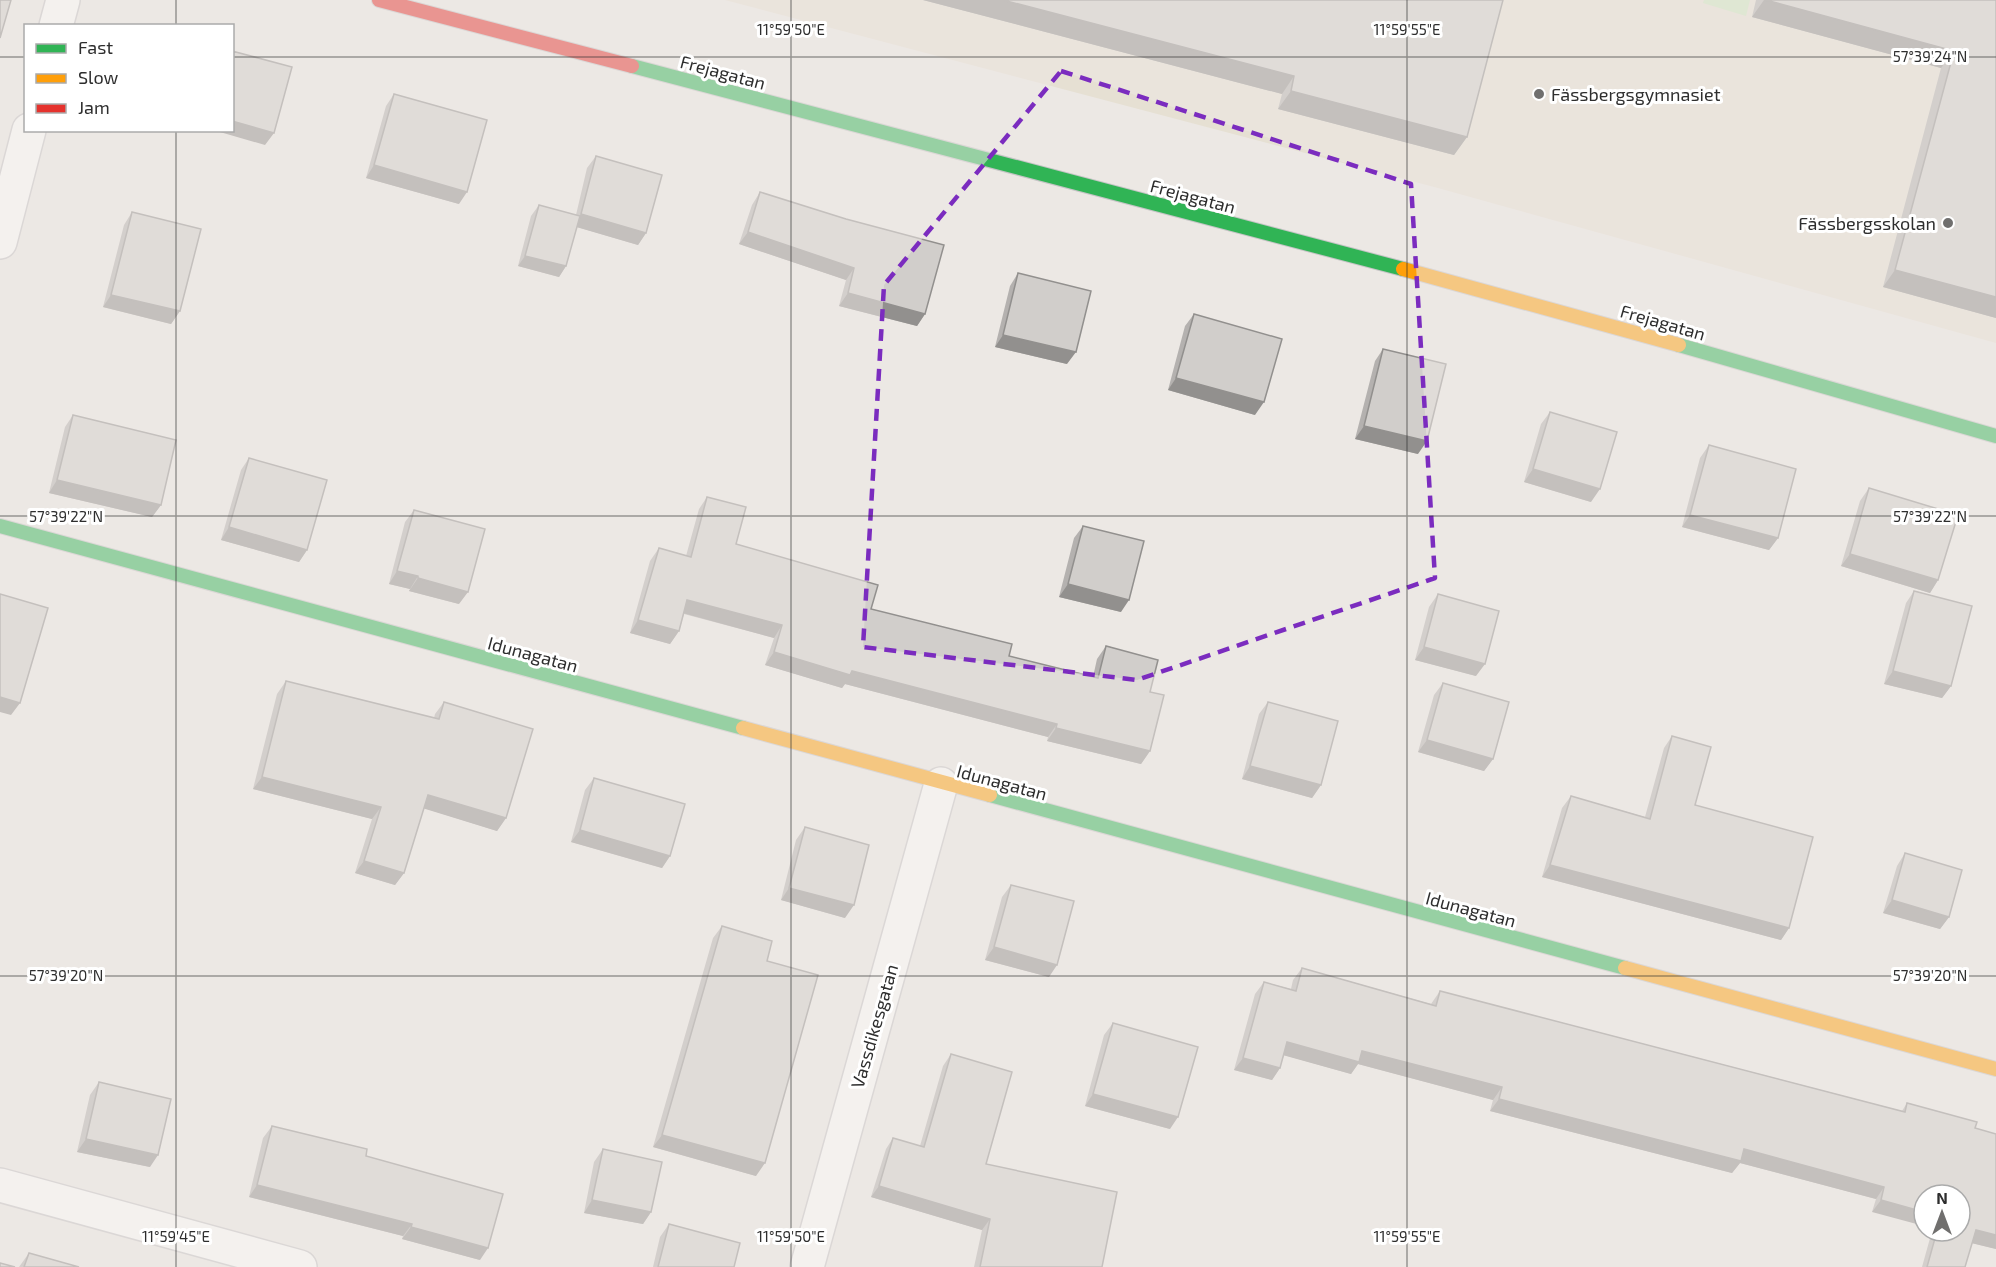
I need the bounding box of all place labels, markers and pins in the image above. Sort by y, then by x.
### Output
place label: Fässbergsgymnasiet [1551,83,1721,105]
marker: Fässbergsgymnasiet [1532,87,1546,101]
place label: Fässbergsskolan [1798,212,1936,234]
marker: Fässbergsskolan [1941,216,1955,230]

